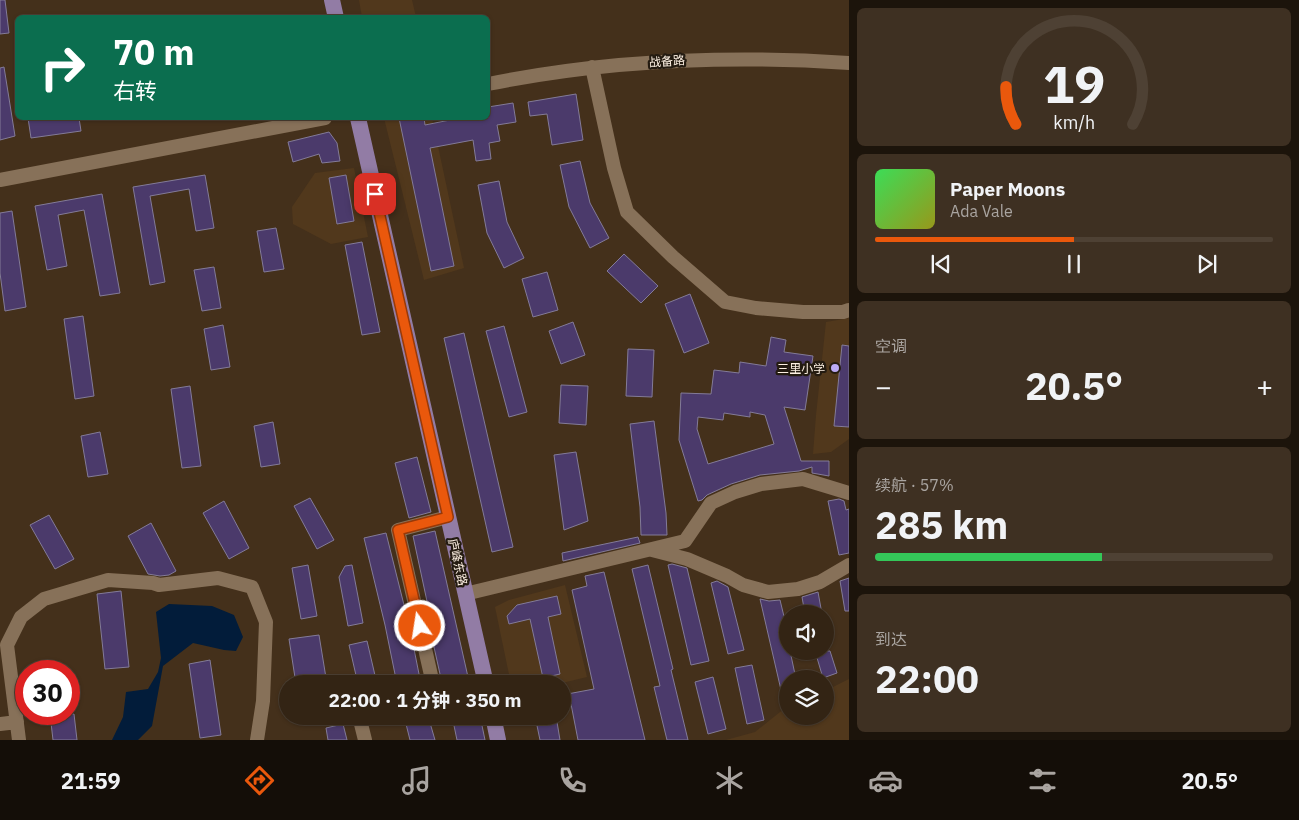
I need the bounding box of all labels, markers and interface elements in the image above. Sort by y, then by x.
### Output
text: 70 m [113,29,195,75]
icon: right [30,35,95,100]
text: 19 [1043,50,1105,117]
street label: 战备路 [649,52,685,70]
text: 右转 [113,76,157,105]
text: km/h [1053,111,1095,134]
pin [354,173,396,215]
text: Paper Moons [950,177,1065,201]
icon: arrive [361,180,389,208]
text: Ada Vale [950,201,1013,221]
icon: previous [927,250,955,278]
icon: pause [1060,250,1088,278]
icon: next [1193,250,1221,278]
text: 空调 [875,336,907,356]
place label: 三里小学 [777,361,825,376]
text: 20.5° [1025,361,1123,410]
marker: 三里小学 [829,362,841,374]
text: − [875,368,892,405]
text: + [1256,368,1273,405]
text: 续航 · 57% [875,475,954,495]
text: 285 km [875,500,1008,549]
street label: 庐峰东路 [445,537,471,587]
position arrow [393,599,445,651]
map controls [779,605,834,725]
button: sound [779,605,834,660]
text: 到达 [875,629,907,649]
text: 22:00 [875,654,979,703]
speed limit sign: 30 [15,660,80,725]
button: layers [779,670,834,725]
text: 22:00 · 1 分钟 · 350 m [329,688,521,712]
icon: directions [242,763,277,798]
icon: music [399,763,434,798]
icon: phone [555,763,590,798]
icon: climate [712,763,747,798]
icon: car [868,763,903,798]
icon: filters [1025,763,1060,798]
text: 21:59 [61,766,121,795]
text: 20.5° [1181,766,1238,795]

